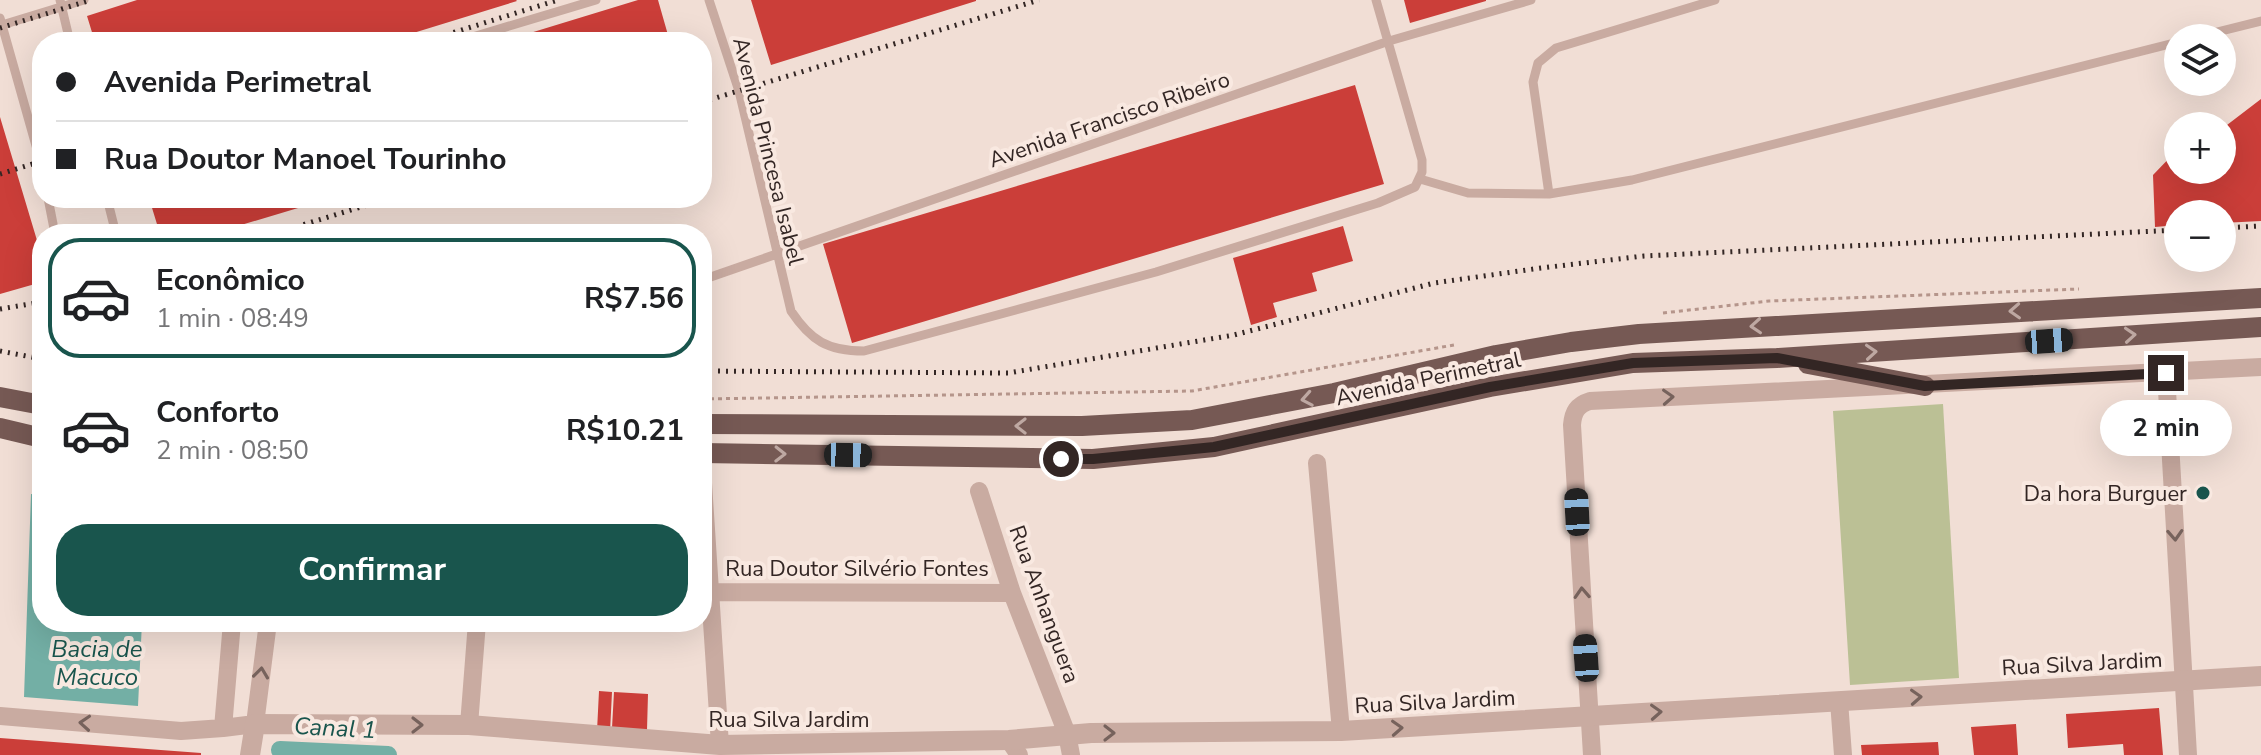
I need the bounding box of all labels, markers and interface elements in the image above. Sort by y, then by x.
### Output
map controls [2164,24,2236,272]
button: layers [2164,24,2236,96]
street label: Avenida Princesa Isabel [725,34,811,269]
text: Avenida Perimetral [104,62,371,103]
street label: Avenida Francisco Ribeiro [985,65,1234,175]
button: + [2164,112,2236,184]
text: Rua Doutor Manoel Tourinho [104,139,506,180]
button: − [2164,200,2236,272]
text: Econômico [156,260,305,301]
icon: car [60,262,132,334]
text: R$7.56 [584,278,684,319]
text: 1 min · 08:49 [156,301,309,336]
one-way arrow [2008,302,2021,319]
one-way arrow [1749,317,1762,334]
car [2024,327,2074,355]
one-way arrow [2124,327,2137,344]
one-way arrow [1865,344,1878,361]
street label: Avenida Perimetral [1333,345,1524,413]
route end [2148,355,2184,391]
one-way arrow [1300,389,1313,406]
one-way arrow [1662,389,1675,406]
text: Conforto [156,392,279,433]
icon: car [60,394,132,466]
callout: 2 min [2100,401,2232,457]
text: R$10.21 [566,410,684,451]
text: 2 min [2132,410,2200,445]
one-way arrow [1014,417,1027,435]
text: 2 min · 08:50 [156,433,309,468]
route start [1043,441,1079,477]
car [824,443,872,467]
one-way arrow [774,445,787,463]
place label: Da hora Burguer [2024,479,2187,509]
marker: Da hora Burguer [2194,484,2212,502]
car [1564,487,1590,537]
street label: Rua Anhanguera [1002,521,1087,687]
button: Confirmar [56,524,688,616]
one-way arrow [2167,529,2184,542]
street label: Rua Doutor Silvério Fontes [725,554,989,584]
one-way arrow [1574,586,1591,599]
water label: Bacia de Macuco [51,633,143,693]
car [1572,633,1600,683]
street label: Rua Silva Jardim [2001,645,2163,683]
one-way arrow [253,666,270,679]
street label: Rua Silva Jardim [1354,683,1516,721]
one-way arrow [1910,689,1923,706]
one-way arrow [1650,704,1663,721]
street label: Rua Silva Jardim [709,705,869,735]
water label: Canal 1 [293,710,377,746]
one-way arrow [78,715,91,732]
one-way arrow [411,716,424,734]
one-way arrow [1391,720,1404,737]
one-way arrow [1103,724,1116,741]

